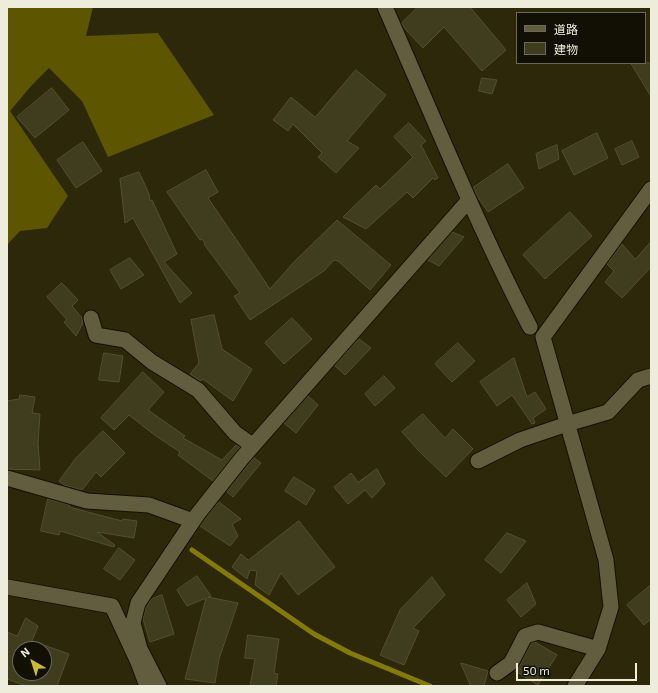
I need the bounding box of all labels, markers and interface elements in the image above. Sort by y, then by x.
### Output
legend [516,12,646,64]
text: 道路 [554,22,578,36]
text: 建物 [554,42,578,56]
north arrow [12,641,52,681]
text: N [18,645,32,660]
scale bar [518,655,639,681]
text: 50 m [523,663,550,677]

